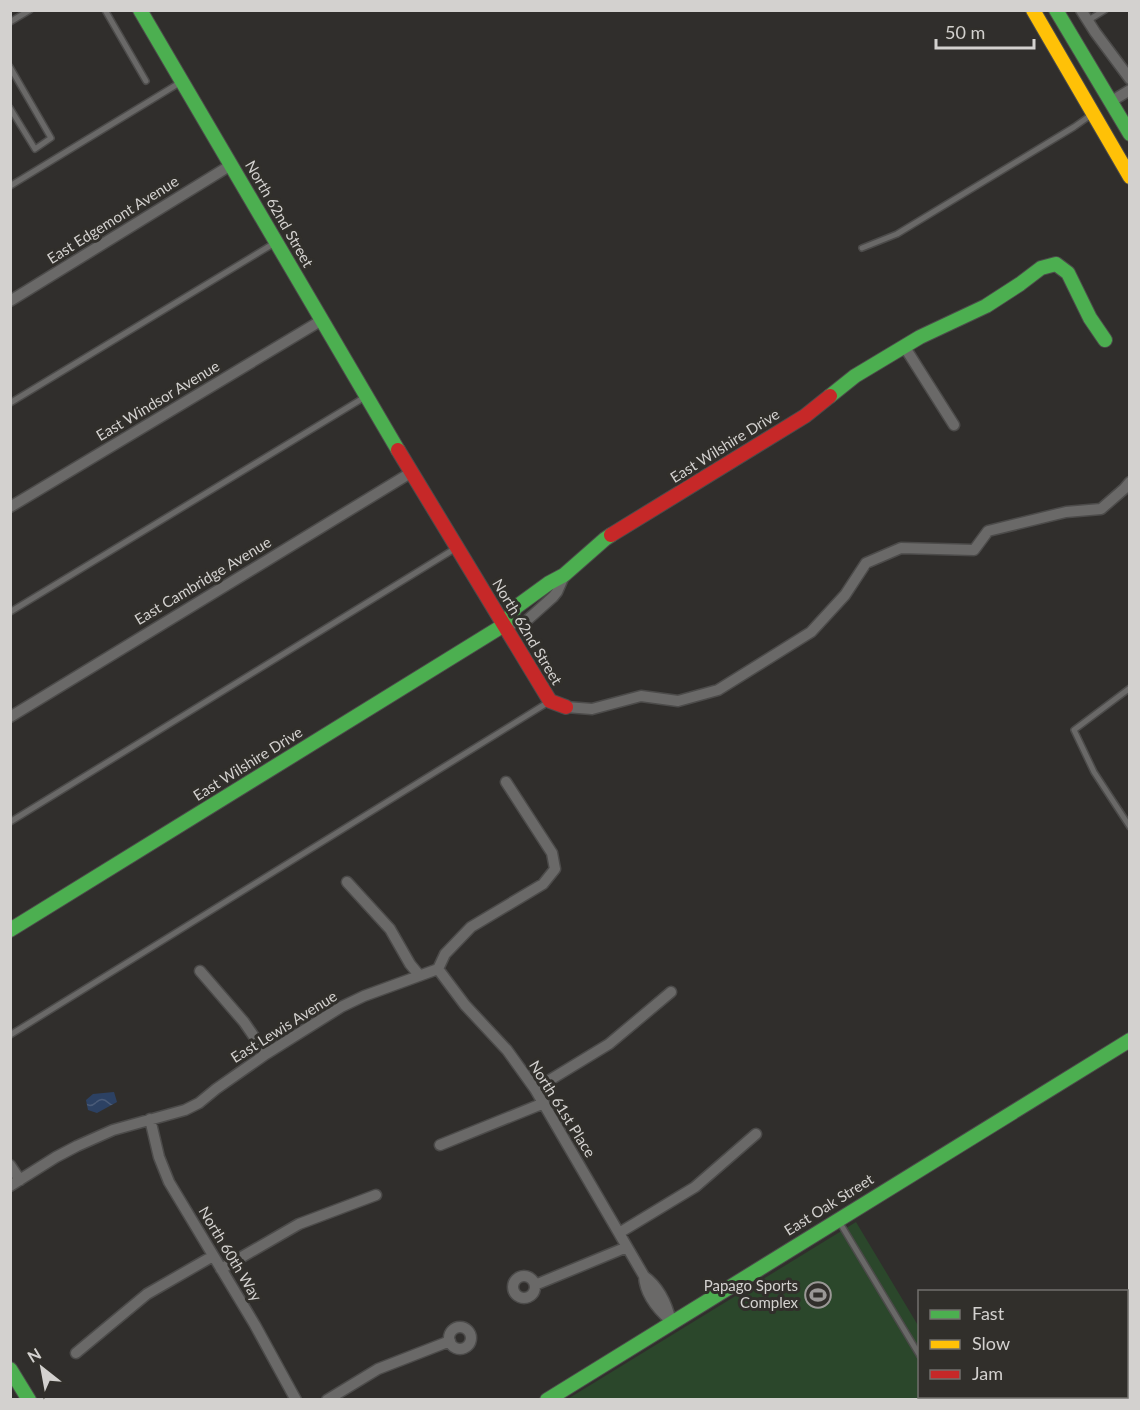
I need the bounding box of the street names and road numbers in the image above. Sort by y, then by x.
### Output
street label: North 62nd Street [242,157,318,271]
street label: East Edgemont Avenue [43,171,182,267]
street label: East Windsor Avenue [93,356,222,444]
street label: East Wilshire Drive [667,404,782,486]
street label: East Cambridge Avenue [131,532,274,628]
street label: North 62nd Street [489,575,567,688]
street label: East Wilshire Drive [190,722,305,804]
street label: East Lewis Avenue [227,986,340,1066]
street label: North 61st Place [526,1057,600,1160]
street label: East Oak Street [780,1169,877,1239]
street label: North 60th Way [196,1203,266,1304]

